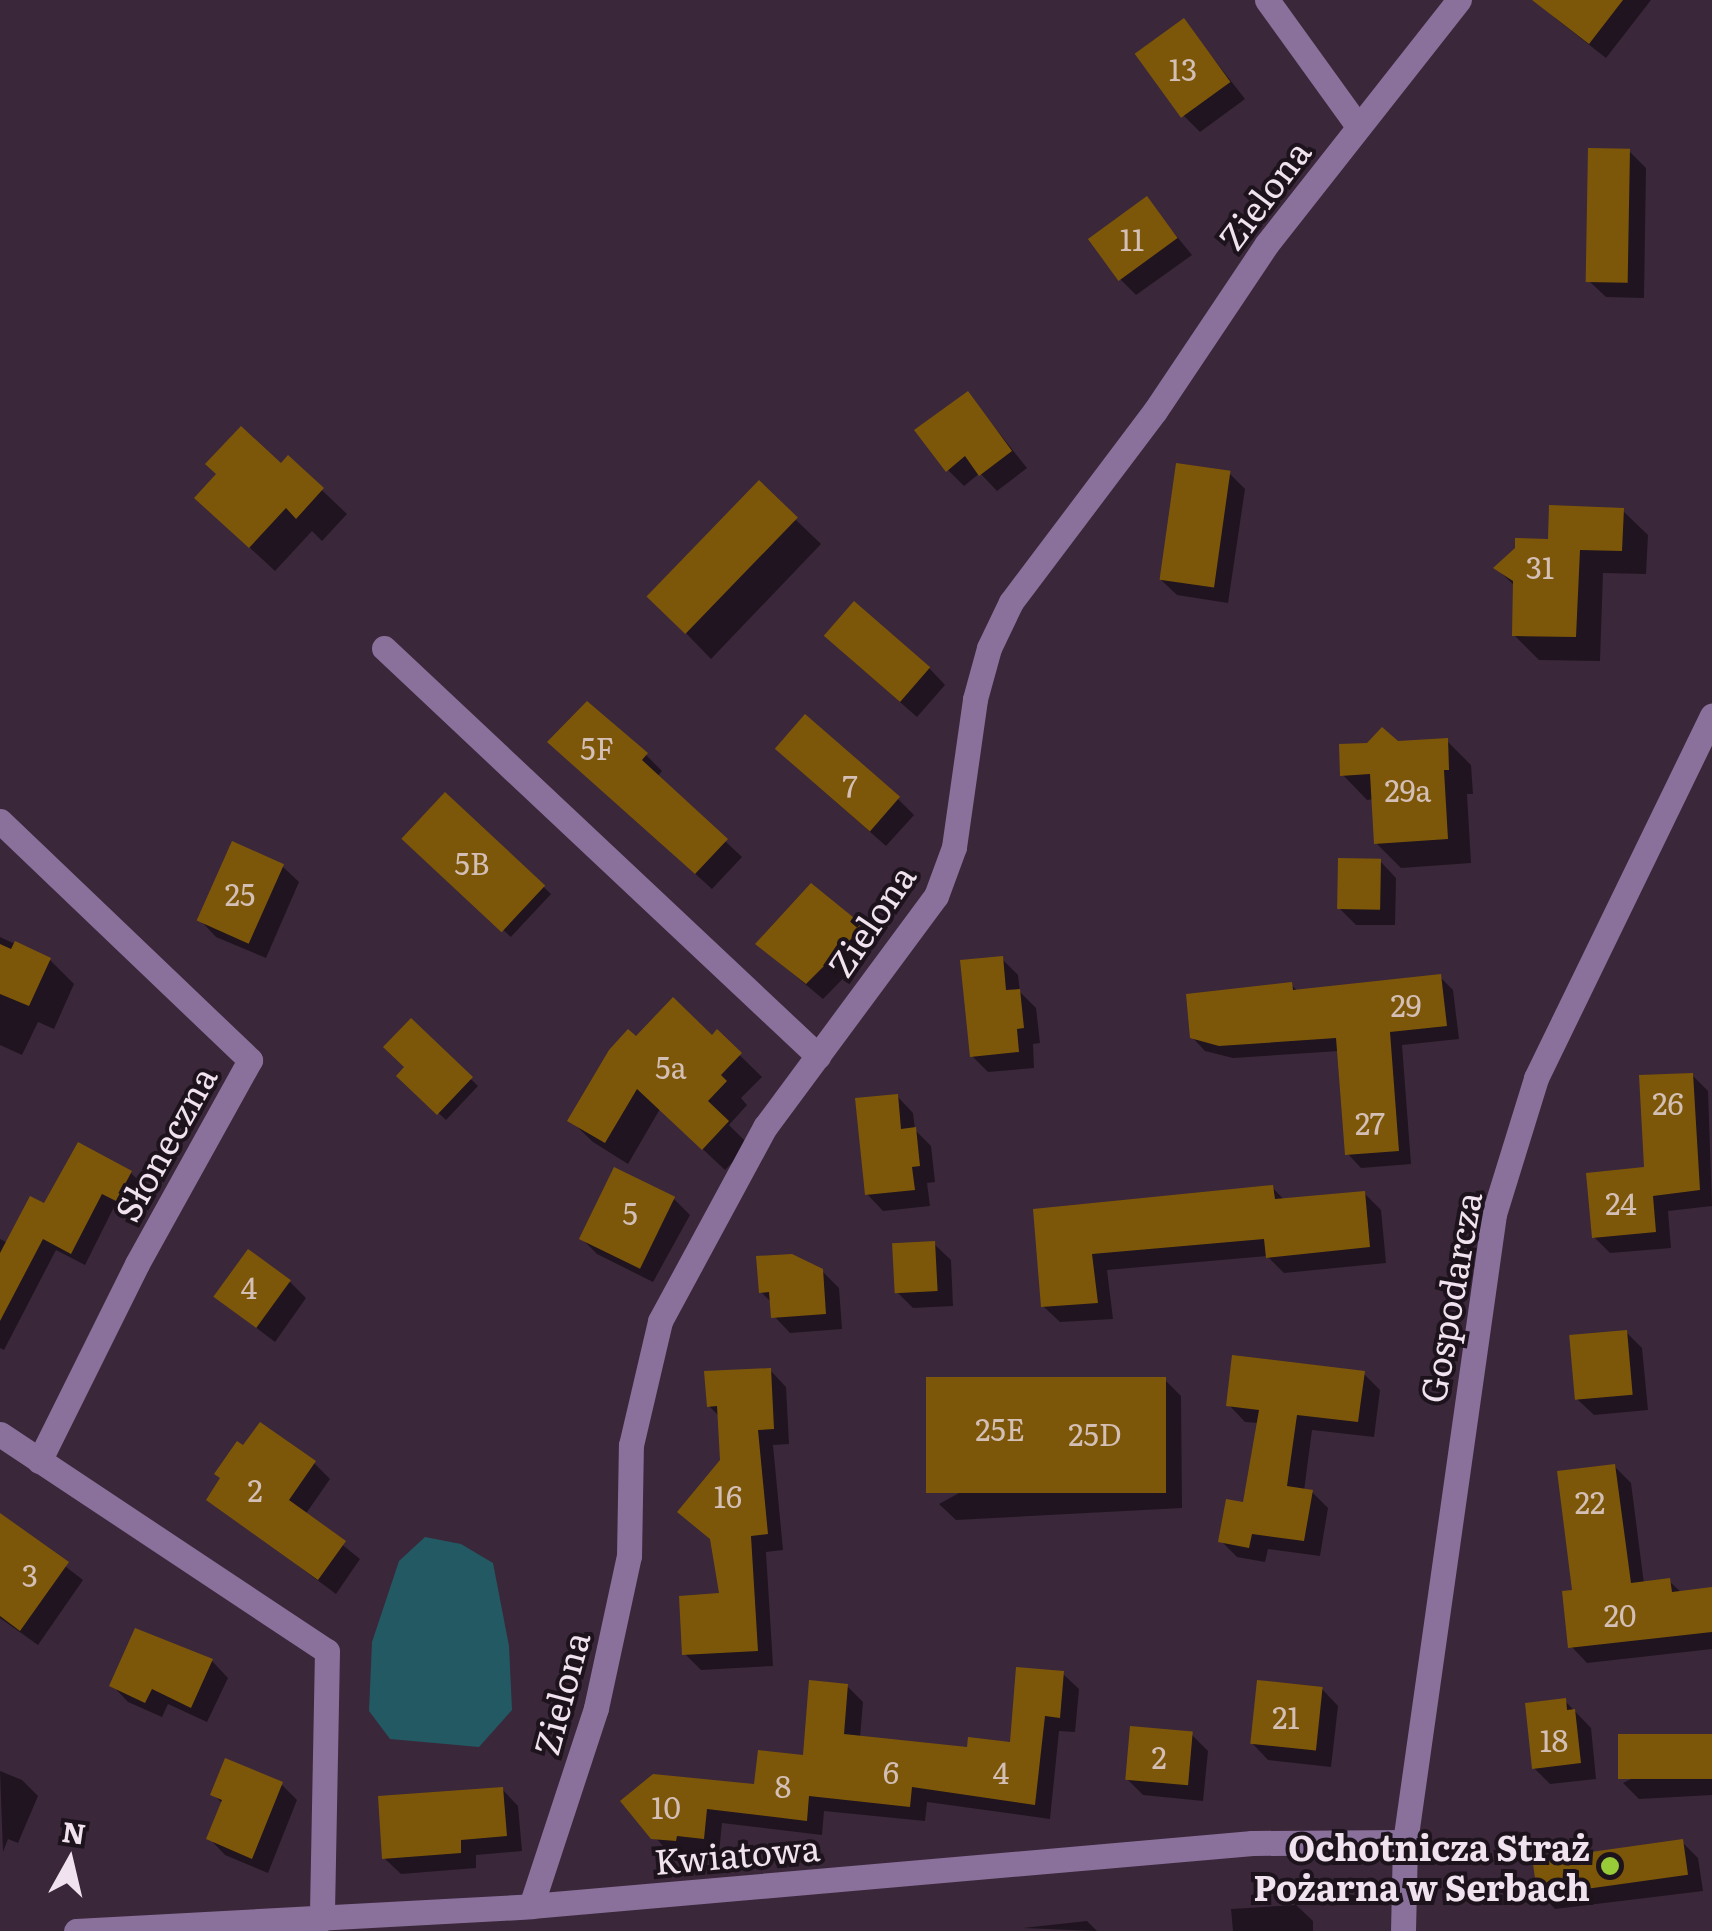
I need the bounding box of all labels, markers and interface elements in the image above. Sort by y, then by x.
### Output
house number: 13 [1169,50,1197,86]
street label: Zielona [1208,131,1318,257]
house number: 11 [1120,220,1144,256]
house number: 31 [1526,548,1554,584]
house number: 5F [580,729,614,765]
house number: 7 [842,767,858,803]
house number: 29a [1384,771,1432,807]
house number: 5B [454,844,490,880]
street label: Zielona [817,856,923,984]
house number: 25 [225,875,255,911]
house number: 29 [1391,986,1421,1022]
house number: 5a [655,1048,687,1084]
street label: Słoneczna [104,1058,224,1228]
house number: 26 [1652,1084,1684,1120]
house number: 27 [1355,1104,1385,1140]
house number: 24 [1605,1184,1637,1220]
street label: Gospodarcza [1410,1188,1488,1406]
house number: 5 [622,1194,638,1230]
house number: 4 [241,1268,257,1304]
house number: 25E [975,1410,1025,1446]
house number: 25D [1068,1415,1122,1451]
house number: 2 [247,1471,263,1507]
house number: 16 [714,1477,742,1513]
house number: 22 [1575,1483,1605,1519]
house number: 3 [22,1556,38,1592]
house number: 20 [1604,1596,1636,1632]
street label: Zielona [523,1627,597,1759]
house number: 21 [1272,1698,1300,1734]
house number: 18 [1540,1721,1568,1757]
house number: 2 [1151,1738,1167,1774]
house number: 6 [883,1753,899,1789]
house number: 4 [993,1753,1009,1789]
house number: 8 [775,1767,791,1803]
house number: 10 [651,1788,681,1824]
text: N [60,1809,89,1854]
north arrow [20,1811,120,1911]
street label: Kwiatowa [652,1825,822,1881]
place label: Ochotnicza Straż Pożarna w Serbach [1253,1825,1590,1907]
marker: Ochotnicza Straż Pożarna w Serbach [1599,1855,1621,1877]

